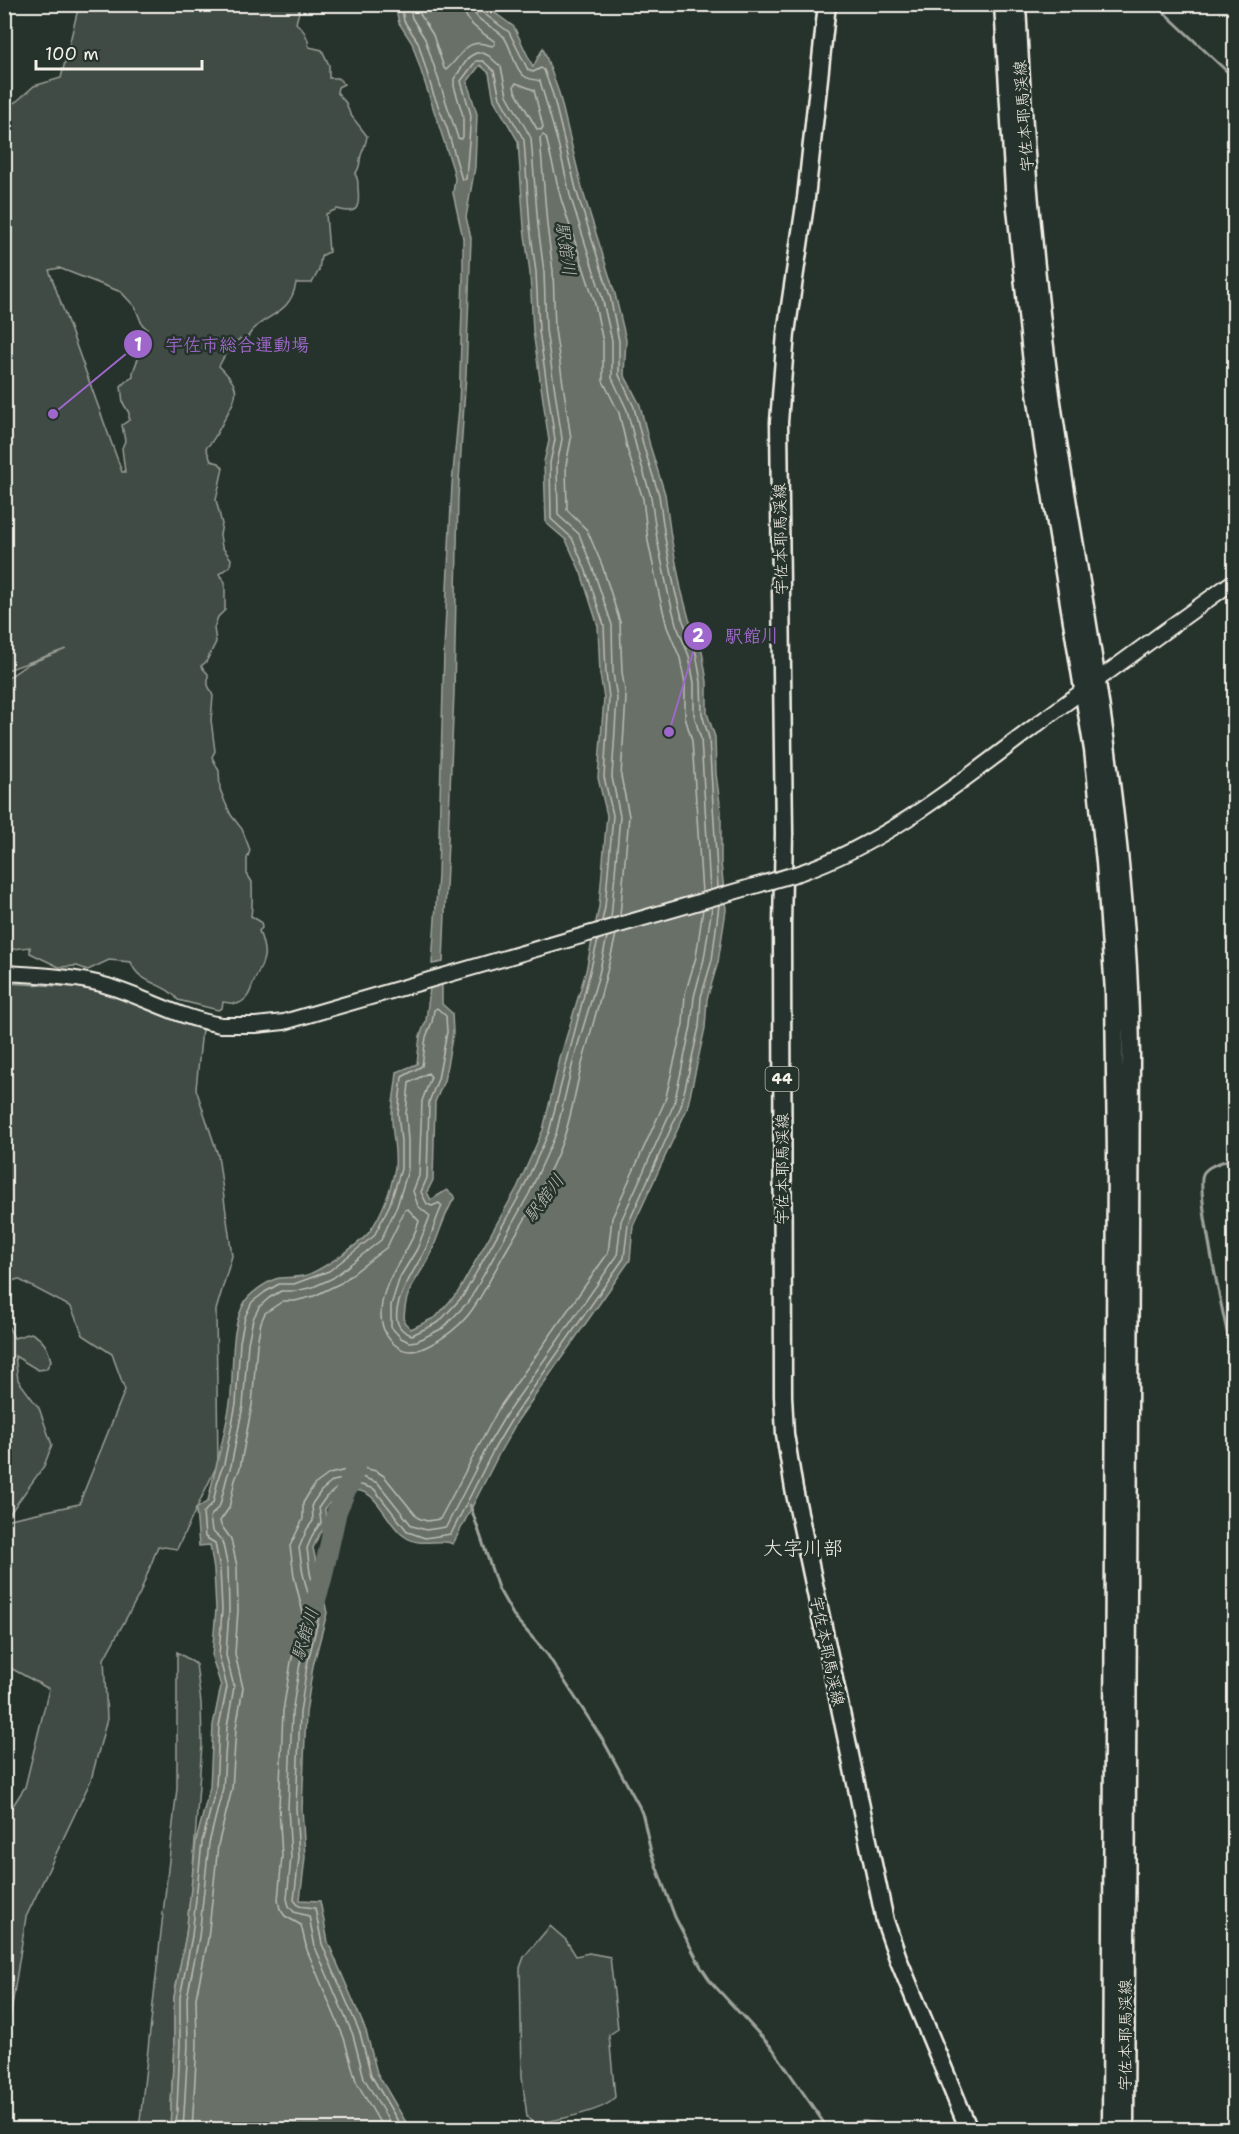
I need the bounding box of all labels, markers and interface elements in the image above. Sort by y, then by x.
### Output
scale bar [36,33,202,71]
text: 100 m [45,42,99,66]
street label: 宇佐本耶馬渓線 [1009,59,1038,173]
water label: 駅館川 [550,221,582,277]
callout: 宇佐市総合運動場 [123,326,321,362]
text: 1 [134,333,142,357]
text: 宇佐市総合運動場 [165,333,309,357]
street label: 宇佐本耶馬渓線 [769,483,792,595]
callout: 駅館川 [683,618,791,654]
text: 2 [692,624,705,648]
text: 駅館川 [725,624,779,648]
road number: 44 [766,1067,798,1091]
street label: 宇佐本耶馬渓線 [772,1113,793,1225]
water label: 駅館川 [518,1169,570,1227]
district label: 大字川部 [763,1535,843,1561]
street label: 宇佐本耶馬渓線 [806,1594,849,1708]
water label: 駅館川 [286,1605,324,1663]
street label: 宇佐本耶馬渓線 [1115,1979,1136,2091]

